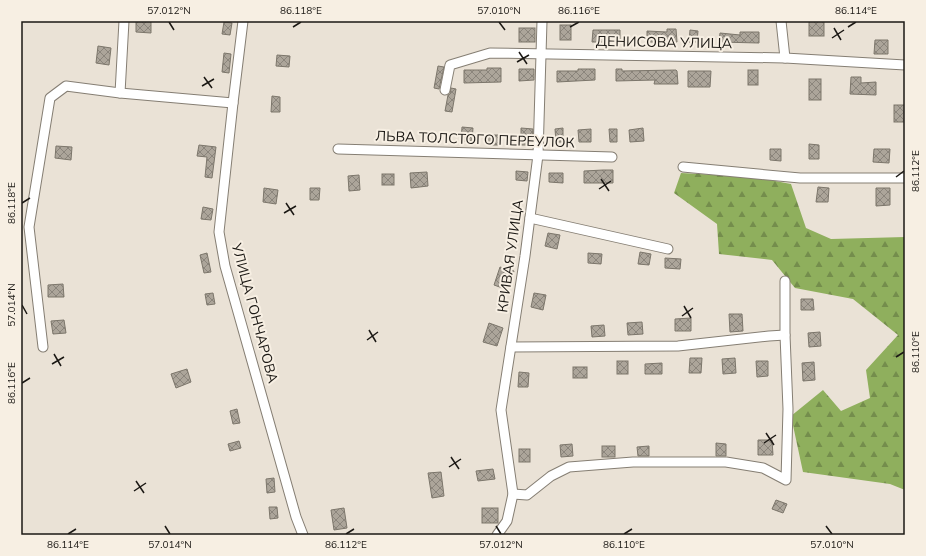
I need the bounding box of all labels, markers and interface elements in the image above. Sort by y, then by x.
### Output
text: 57.012°N [147,4,191,17]
text: 86.118°E [280,4,322,17]
text: 57.010°N [477,4,521,17]
text: 86.116°E [558,4,600,17]
text: 86.114°E [835,4,877,17]
street label: ДЕНИСОВА УЛИЦА [596,32,733,52]
street label: ЛЬВА ТОЛСТОГО ПЕРЕУЛОК [375,127,576,151]
text: 86.112°E [909,150,922,192]
text: 86.118°E [5,182,18,224]
street label: КРИВАЯ УЛИЦА [493,198,527,314]
street label: УЛИЦА ГОНЧАРОВА [227,240,283,386]
text: 57.014°N [5,283,18,327]
text: 86.110°E [909,331,922,373]
text: 86.116°E [5,362,18,404]
text: 86.114°E [47,538,89,551]
text: 57.014°N [148,538,192,551]
text: 86.112°E [325,538,367,551]
text: 57.012°N [479,538,523,551]
text: 86.110°E [603,538,645,551]
text: 57.010°N [810,538,854,551]

